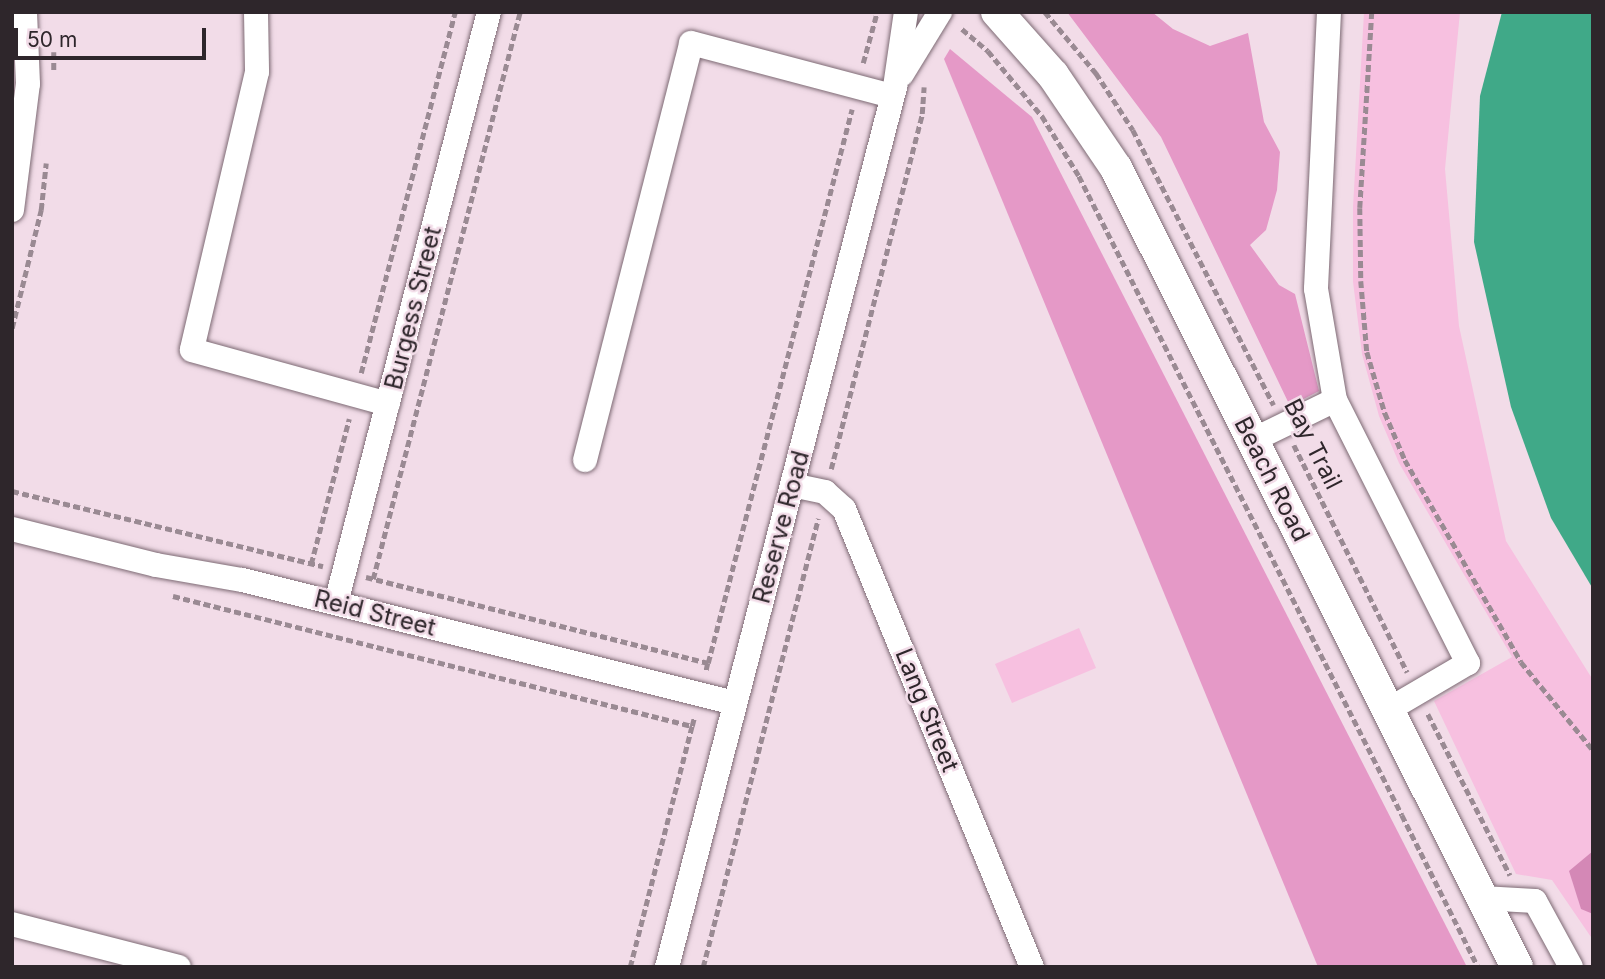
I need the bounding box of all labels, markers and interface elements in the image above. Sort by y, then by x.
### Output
scale bar [18,14,210,58]
text: 50 m [27,27,77,52]
street label: Burgess Street [379,223,447,393]
street label: Bay Trail [1278,394,1348,494]
street label: Beach Road [1228,412,1316,546]
street label: Reserve Road [747,448,815,606]
street label: Reid Street [311,584,439,642]
street label: Lang Street [889,644,965,776]

